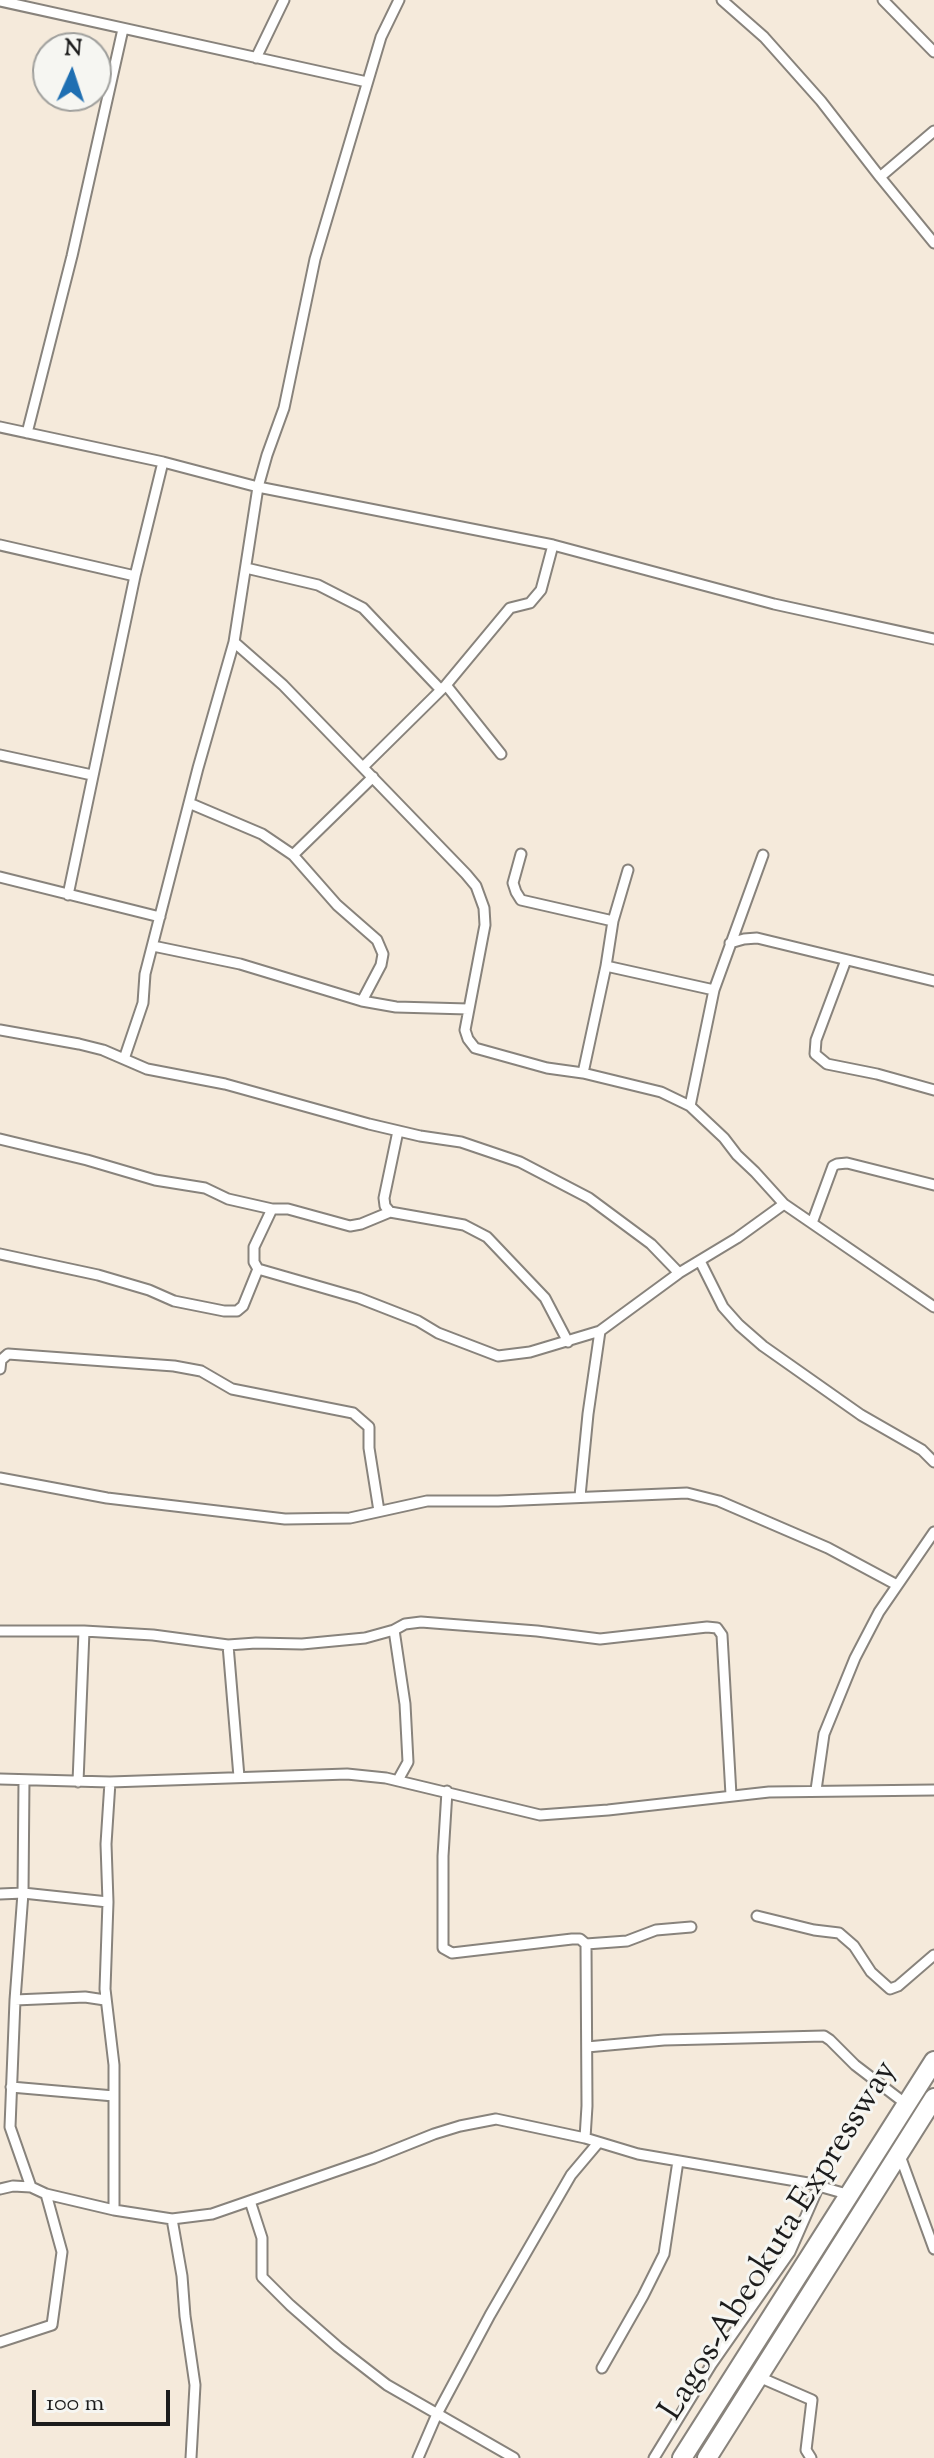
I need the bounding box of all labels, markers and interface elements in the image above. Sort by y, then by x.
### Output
north arrow [32,32,112,112]
text: N [64,34,83,66]
street label: Lagos-Abeokuta Expressway [653,2054,909,2430]
scale bar [36,2374,174,2424]
text: 100 m [46,2387,104,2421]

